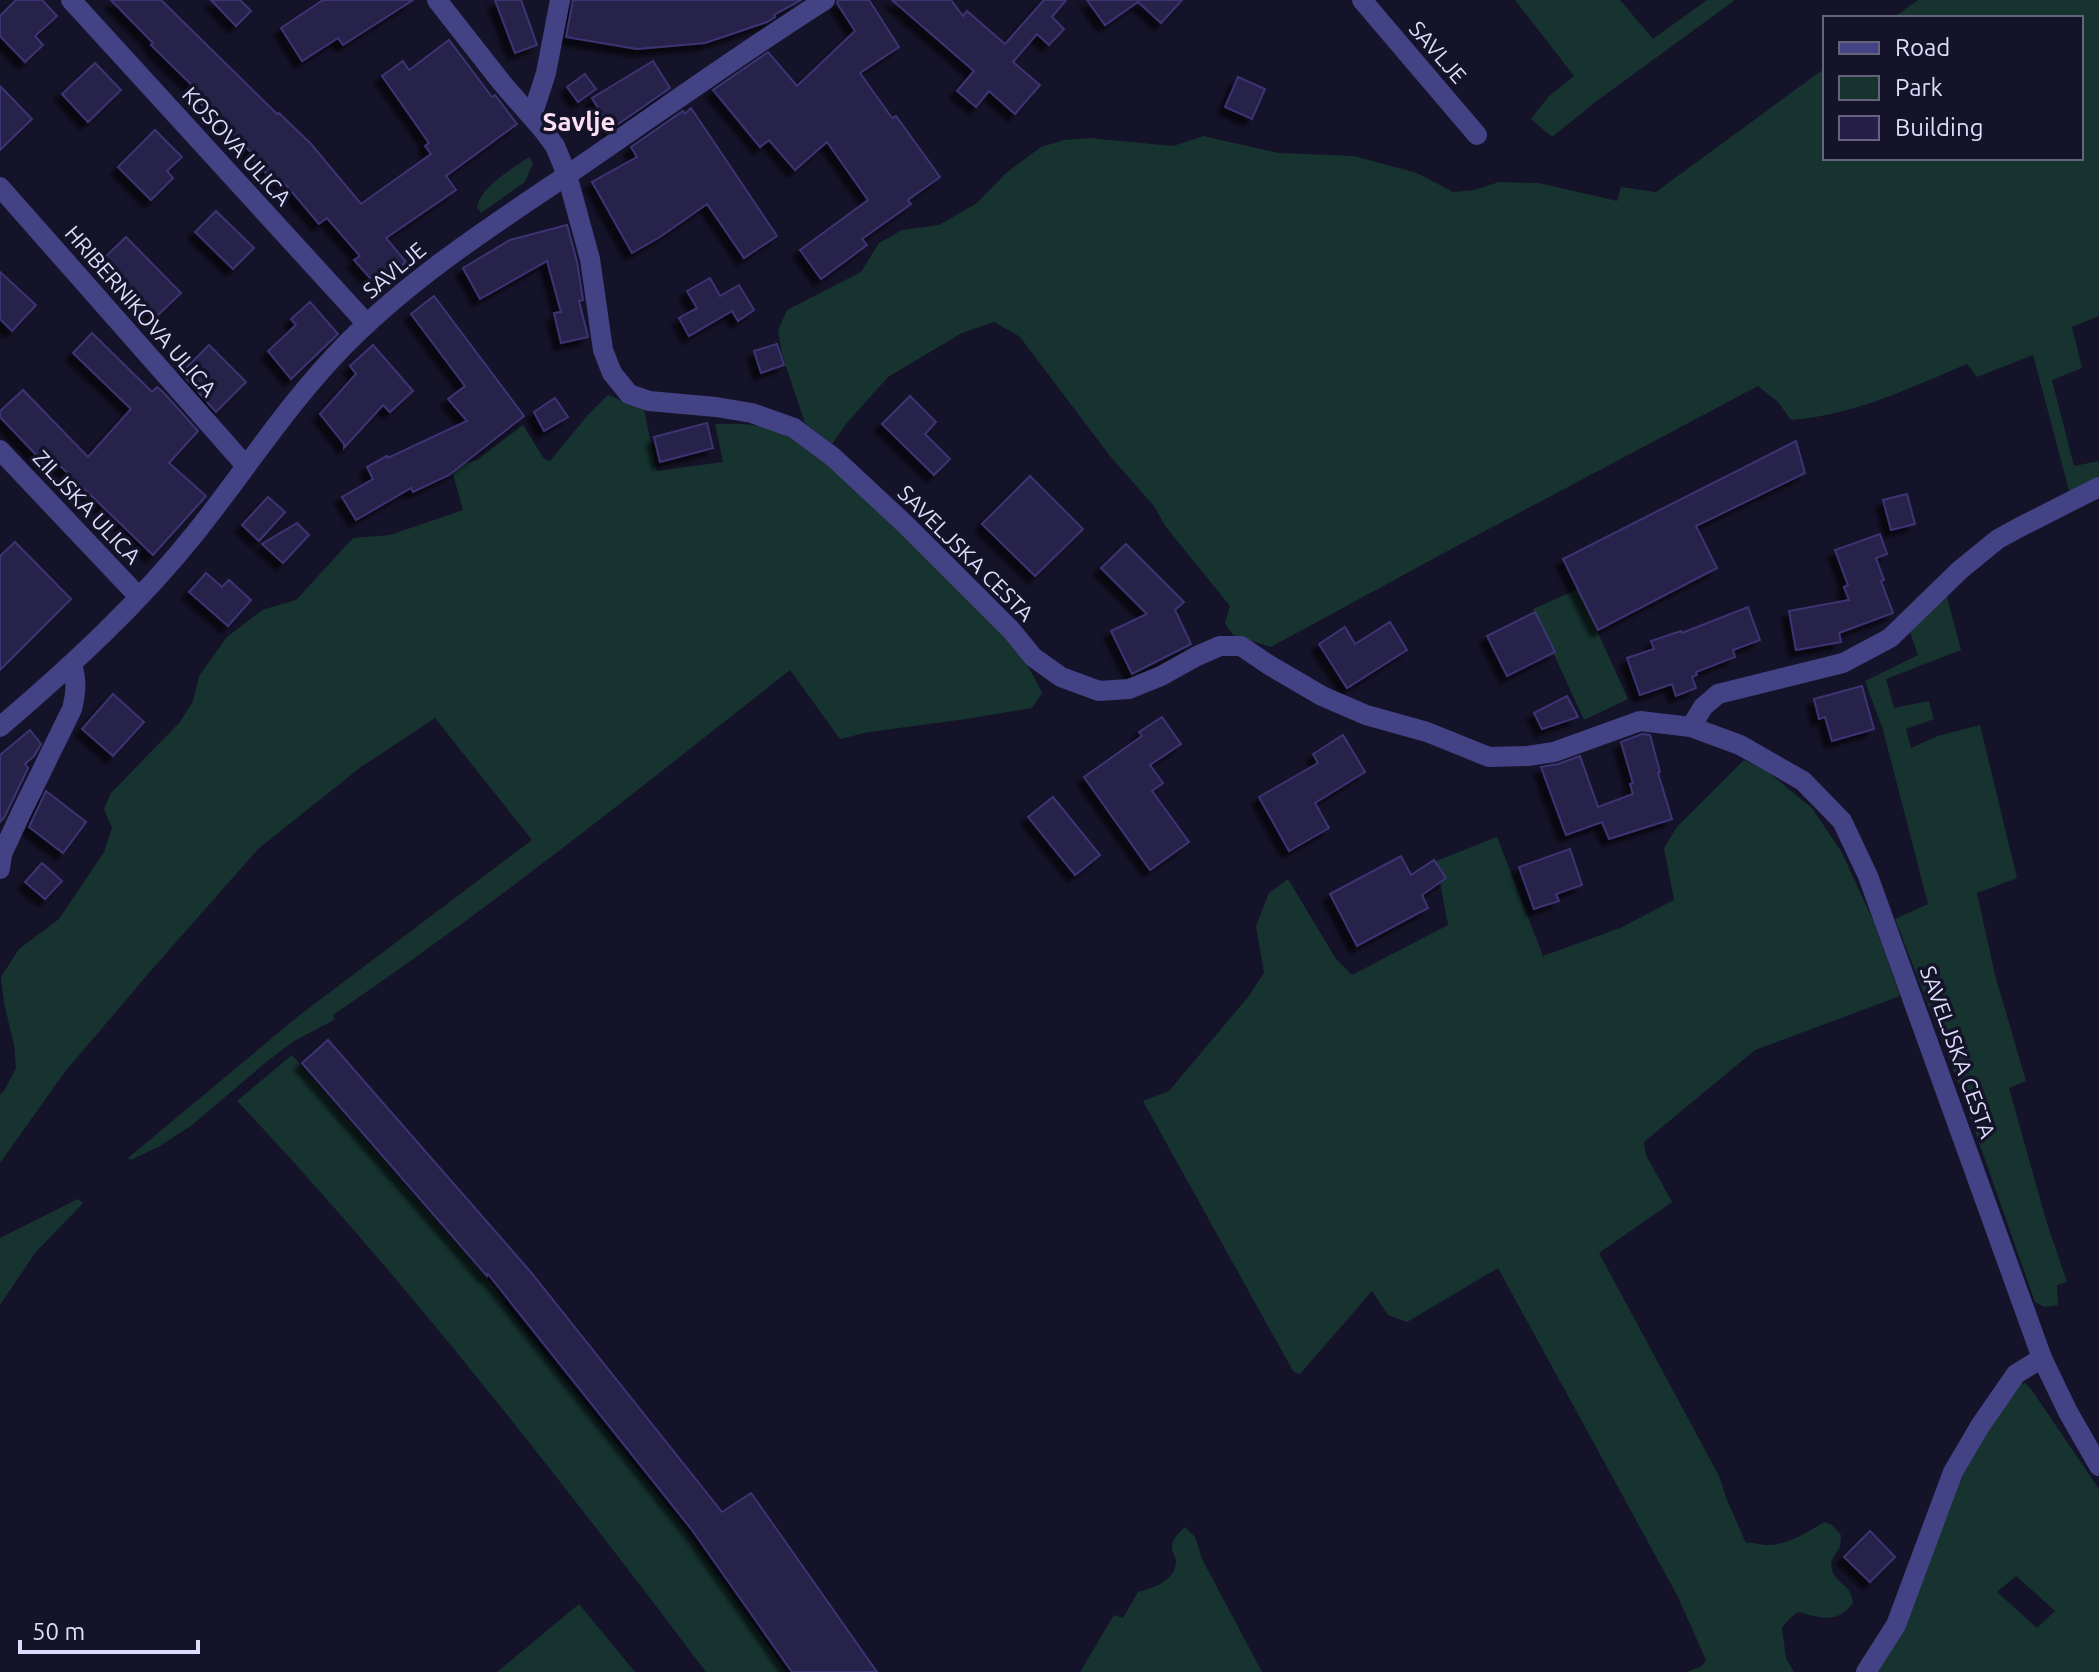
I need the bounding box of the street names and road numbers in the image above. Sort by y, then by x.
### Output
street label: SAVLJE [1405,16,1472,88]
street label: KOSOVA ULICA [178,81,297,210]
street label: HRIBERNIKOVA ULICA [60,220,223,402]
street label: SAVLJE [357,236,430,303]
street label: ZILJSKA ULICA [28,445,147,569]
street label: SAVELJSKA CESTA [893,480,1040,626]
street label: SAVELJSKA CESTA [1916,962,2001,1142]

